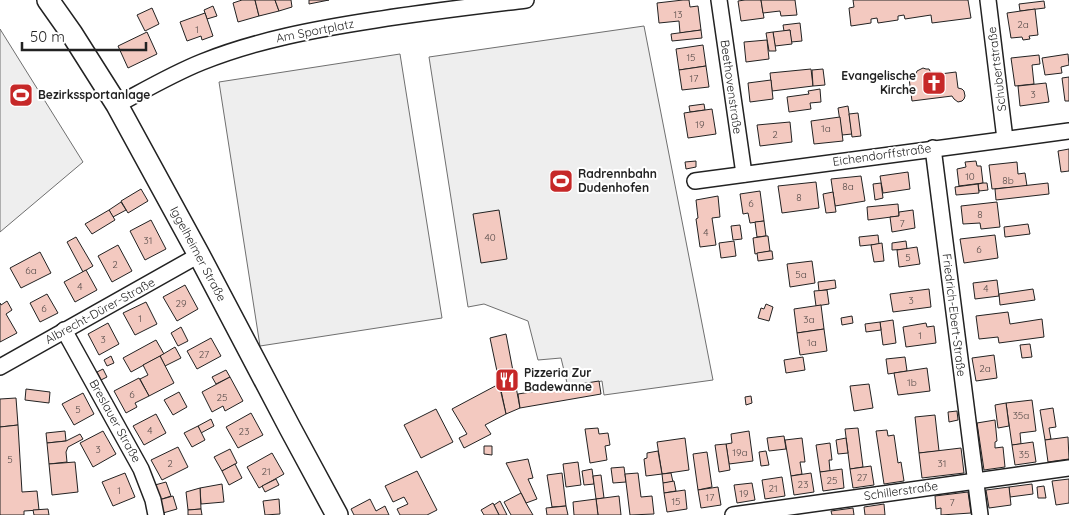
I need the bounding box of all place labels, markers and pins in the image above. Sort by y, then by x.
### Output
place label: Evangelische Kirche [841,68,916,97]
church icon: Evangelische Kirche [921,70,947,96]
sports icon: Bezirkssportanlage [8,82,34,108]
place label: Bezirkssportanlage [38,87,150,102]
place label: Radrennbahn Dudenhofen [578,166,657,195]
sports icon: Radrennbahn Dudenhofen [548,168,574,194]
place label: Pizzeria Zur Badewanne [524,365,592,394]
restaurant icon: Pizzeria Zur Badewanne [494,367,520,393]

